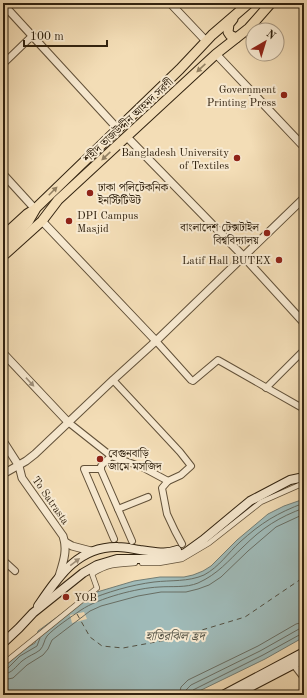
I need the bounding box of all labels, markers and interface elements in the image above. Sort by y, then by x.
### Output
scale bar [24,22,107,48]
north arrow [245,22,285,62]
text: N [264,28,277,43]
text: 100 m [30,31,64,43]
one-way arrow [196,63,207,72]
street label: শহীদ তাজউদ্দীন আহমদ সরণী [80,75,176,166]
place label: Government Printing Press [207,85,276,109]
marker: Government Printing Press [279,90,289,100]
place label: Bangladesh University of Textiles [121,148,229,172]
one-way arrow [101,151,111,161]
marker: Bangladesh University of Textiles [232,153,242,163]
place label: ঢাকা পলিটেকনিক ইনস্টিটিউট [97,181,169,207]
one-way arrow [48,186,58,196]
marker: ঢাকা পলিটেকনিক ইনস্টিটিউট [85,188,95,198]
place label: DPI Campus Masjid [77,211,139,235]
marker: DPI Campus Masjid [64,216,74,226]
place label: বাংলাদেশ টেক্সটাইল বিশ্ববিদ্যালয় [179,220,260,247]
marker: বাংলাদেশ টেক্সটাইল বিশ্ববিদ্যালয় [262,228,272,238]
marker: Latif Hall BUTEX [274,255,284,265]
place label: Latif Hall BUTEX [182,256,271,267]
one-way arrow [25,377,35,387]
place label: বেগুনবাড়ি জামে মসজিদ [107,447,162,473]
marker: বেগুনবাড়ি জামে মসজিদ [95,454,105,464]
street label: To Satrasta [29,475,71,527]
one-way arrow [69,557,80,566]
marker: YOB [61,592,71,602]
place label: YOB [74,593,97,604]
water label: হাতিরঝিল হ্রদ [145,628,207,643]

